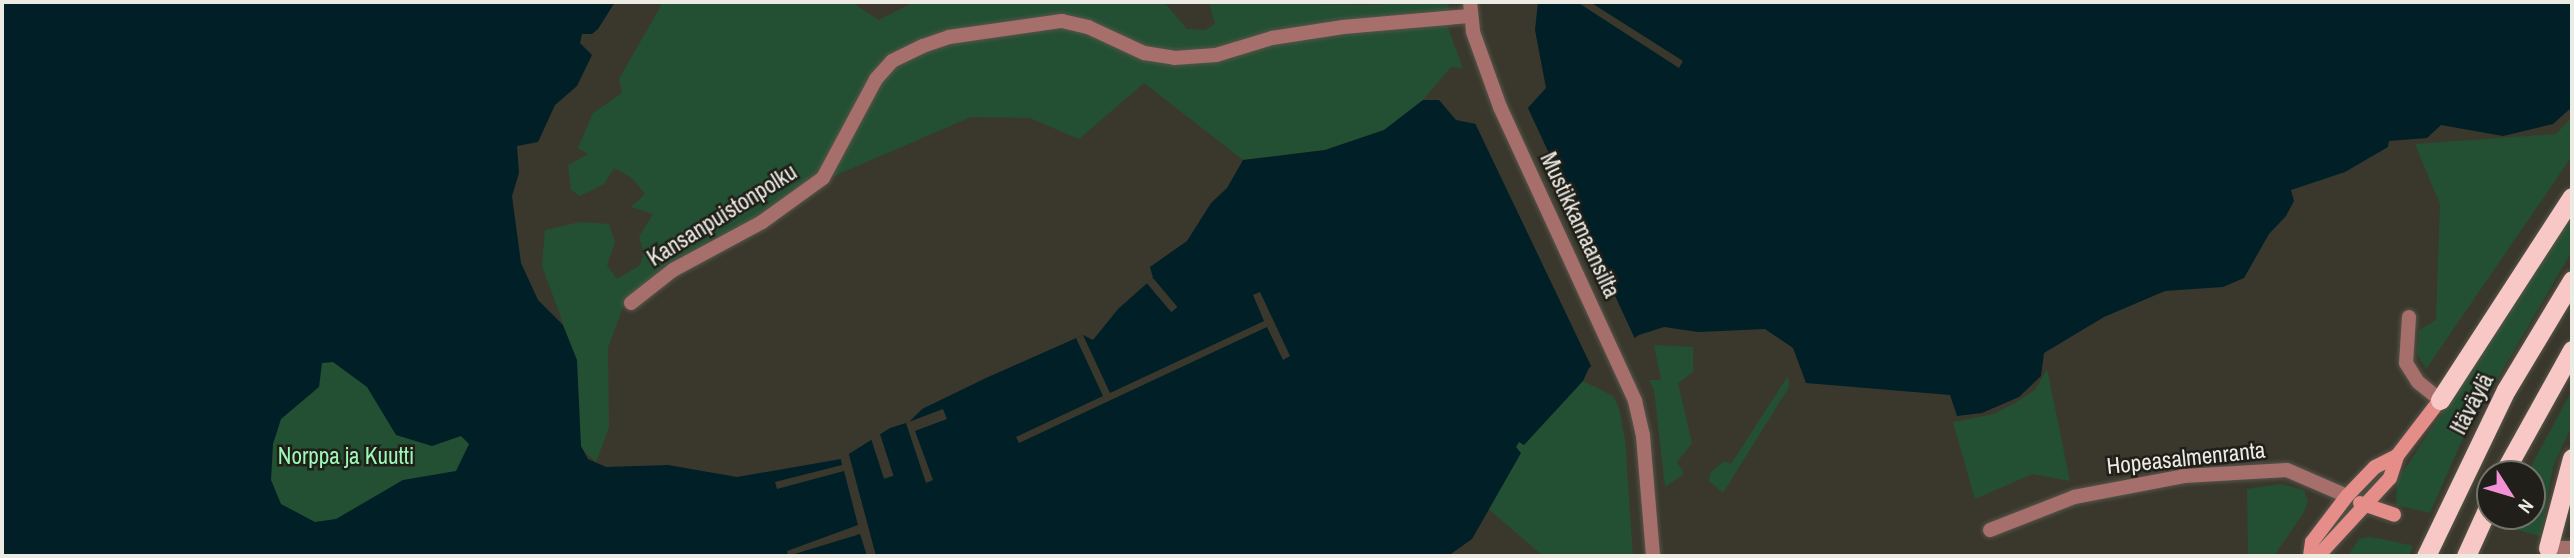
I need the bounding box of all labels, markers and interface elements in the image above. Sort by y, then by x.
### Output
street label: Mustikkamaansilta [1534,148,1626,302]
street label: Kansanpuistonpolku [642,158,802,272]
street label: Itäväylä [2445,369,2499,439]
street label: Hopeasalmenranta [2105,436,2267,480]
park label: Norppa ja Kuutti [278,442,414,470]
north arrow [2476,460,2546,530]
text: N [2512,494,2540,519]

